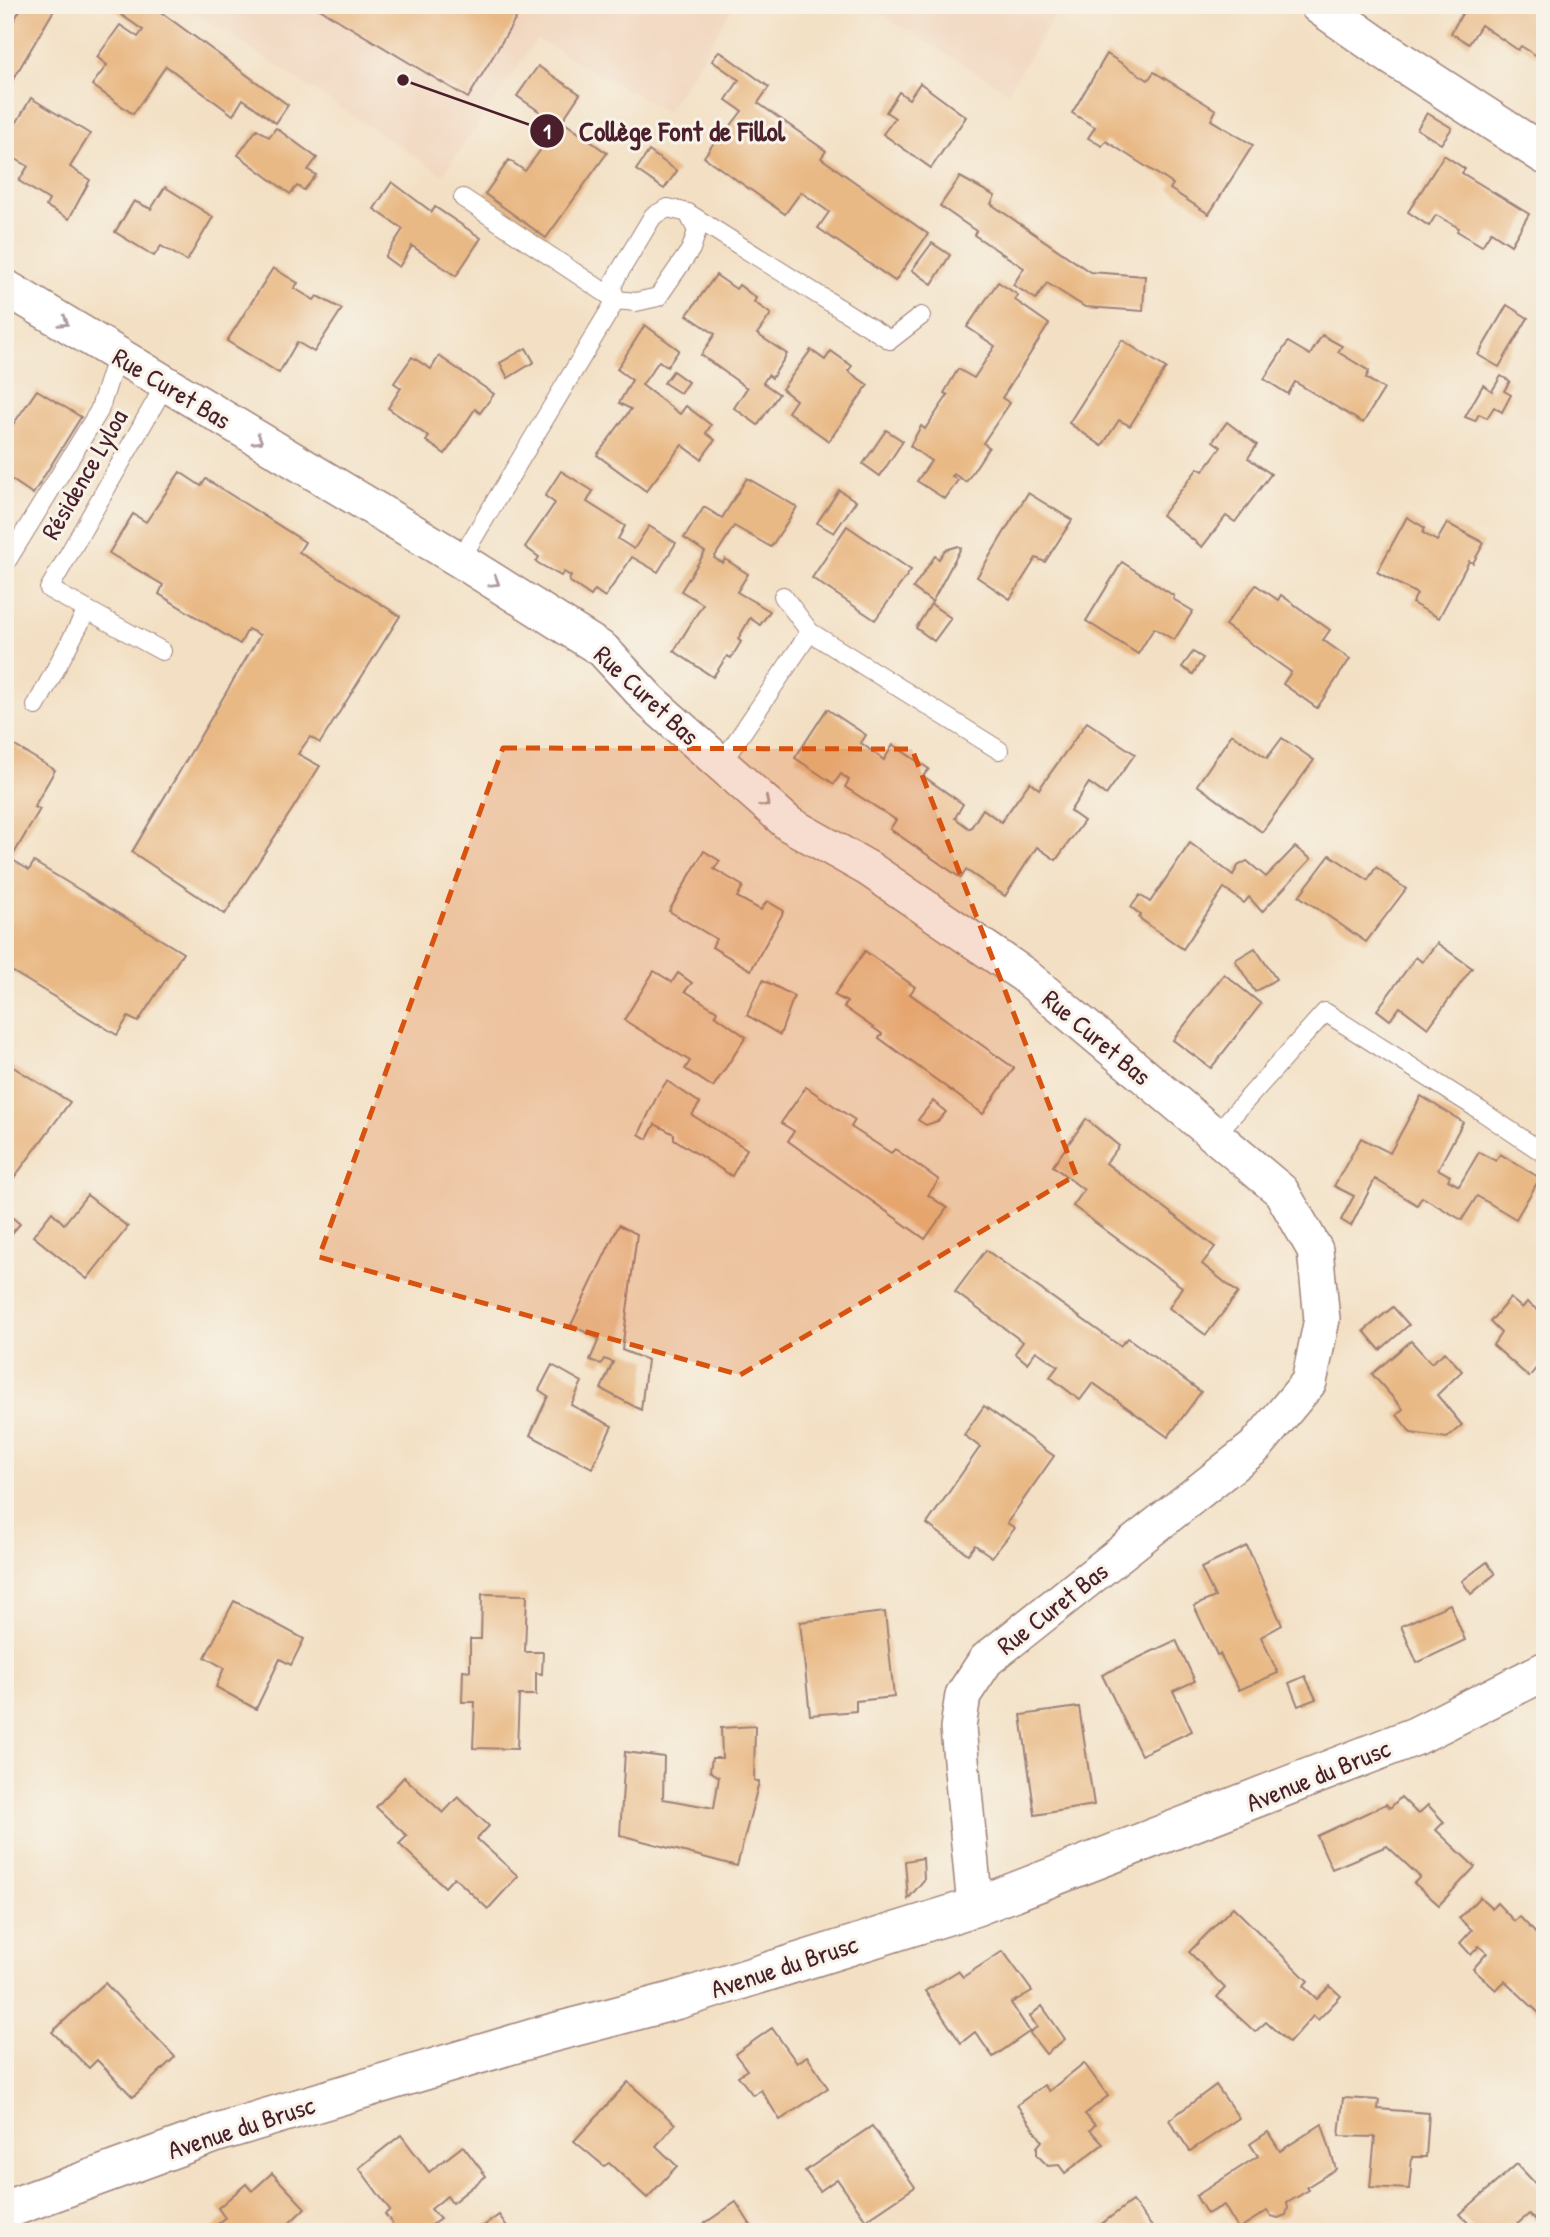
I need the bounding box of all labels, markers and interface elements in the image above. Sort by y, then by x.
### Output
callout: Collège Font de Fillol [530,107,799,156]
text: Collège Font de Fillol [579,112,786,151]
text: 1 [543,117,551,146]
one-way arrow [56,314,69,327]
street label: Rue Curet Bas [106,339,238,437]
street label: Résidence Lyloa [33,403,135,545]
one-way arrow [251,432,264,445]
one-way arrow [488,574,501,587]
street label: Rue Curet Bas [587,637,707,753]
one-way arrow [757,795,770,807]
street label: Rue Curet Bas [1035,981,1159,1093]
street label: Rue Curet Bas [989,1554,1115,1662]
street label: Avenue du Brusc [1241,1730,1395,1820]
street label: Avenue du Brusc [706,1926,862,2006]
street label: Avenue du Brusc [163,2087,319,2167]

